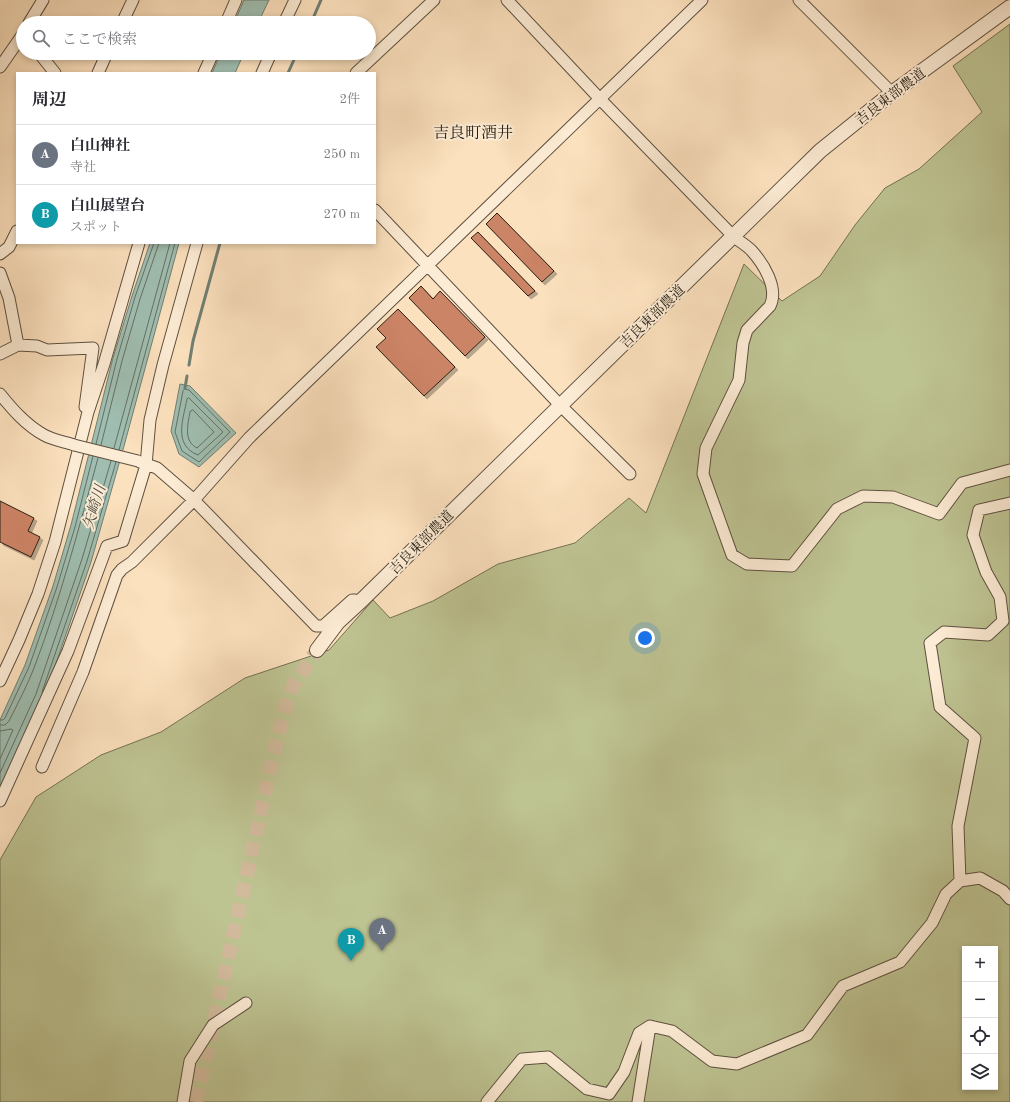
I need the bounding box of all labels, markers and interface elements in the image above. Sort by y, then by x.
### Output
search box [16,16,376,60]
icon: search [30,27,52,49]
text: ここで検索 [62,33,137,48]
street label: 吉良東部農道 [852,65,928,128]
text: 周辺 [32,92,66,109]
text: 2件 [339,93,360,106]
district label: 吉良町酒井 [433,124,513,142]
text: 白山神社 [70,139,130,154]
text: A [40,148,50,161]
text: 250 m [323,148,360,161]
text: 寺社 [70,161,96,174]
text: 白山展望台 [70,199,145,214]
text: B [40,208,50,221]
text: 270 m [323,208,360,221]
text: スポット [70,221,122,234]
street label: 吉良東部農道 [617,282,688,351]
water label: 矢崎川 [80,481,110,531]
street label: 吉良東部農道 [386,507,456,577]
your location [635,628,655,648]
pin: A [369,918,395,951]
pin: B [338,928,364,961]
map controls [962,946,998,1090]
button: + [962,946,998,982]
button: − [962,982,998,1018]
button: locate [962,1018,998,1054]
button: layers [962,1054,998,1090]

